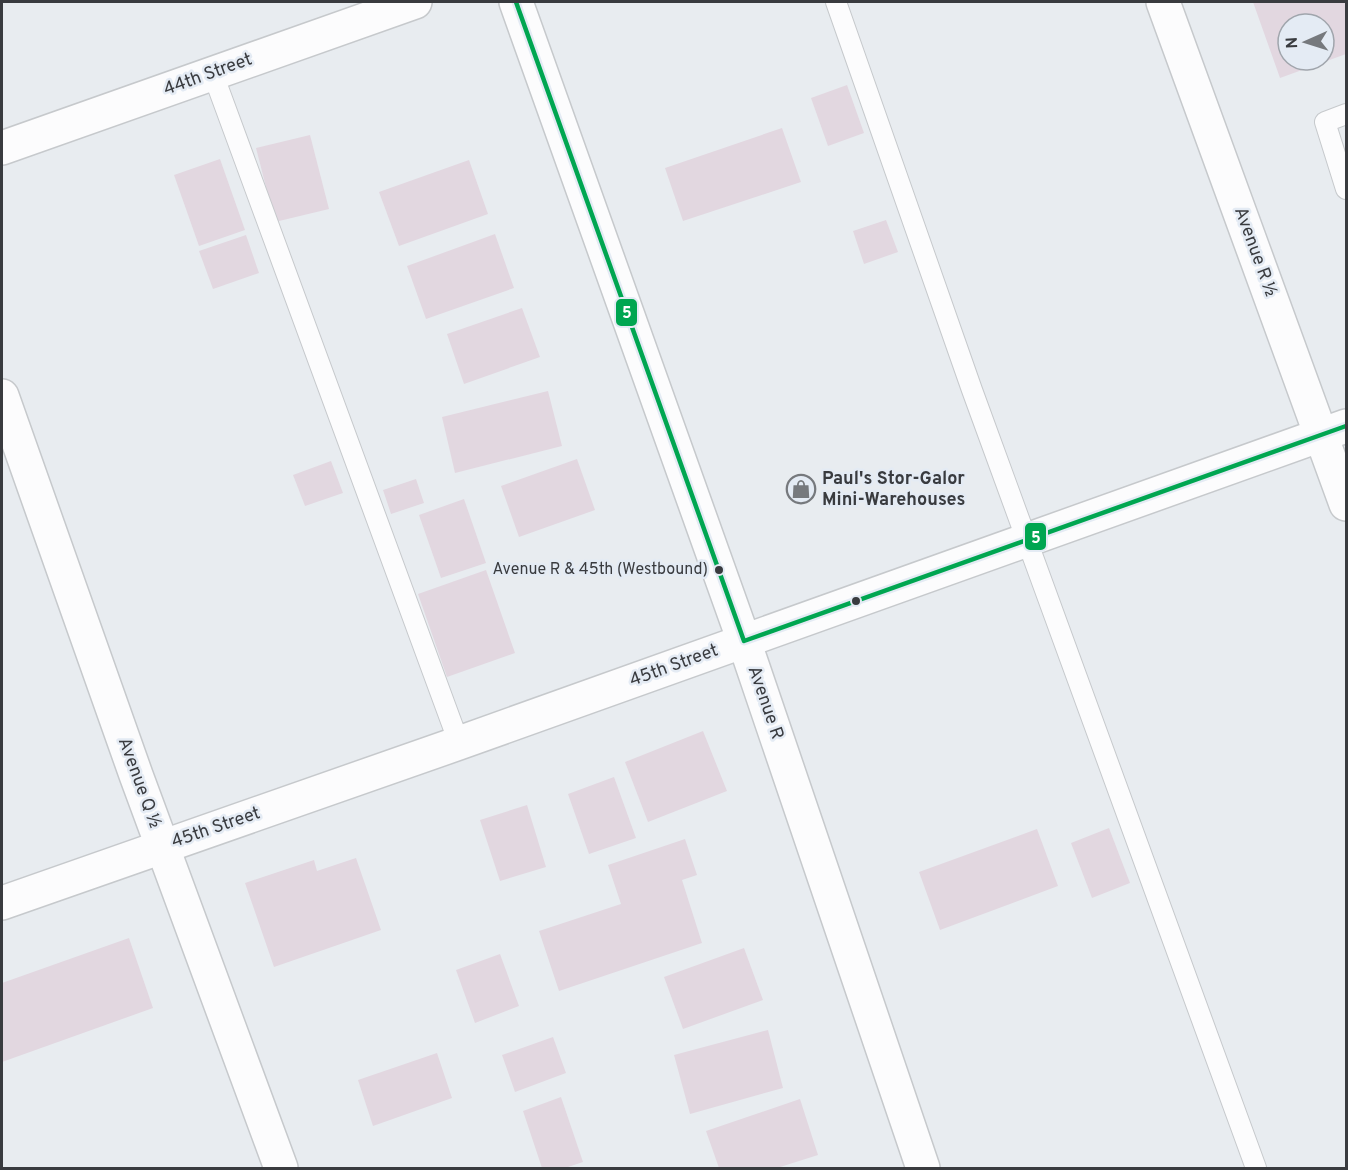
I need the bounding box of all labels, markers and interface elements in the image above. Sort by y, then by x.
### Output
north arrow [1276,12,1336,72]
text: N [1283,36,1303,49]
street label: 44th Street [161,48,255,102]
street label: Avenue R ½ [1228,204,1282,300]
line badge: 5 [615,298,638,327]
text: 5 [622,304,632,324]
place label: Paul's Stor-Galor Mini-Warehouses [822,468,965,512]
shop icon: Paul's Stor-Galor Mini-Warehouses [785,473,817,505]
line badge: 5 [1024,522,1047,551]
text: 5 [1031,529,1041,549]
place label: Avenue R & 45th (Westbound) [493,560,708,580]
marker: Avenue R & 45th (Westbound) [713,564,725,576]
unlabelled marker [850,595,862,607]
street label: 45th Street [627,639,721,693]
street label: Avenue R [742,663,788,743]
street label: Avenue Q ½ [112,735,166,831]
street label: 45th Street [168,802,264,854]

